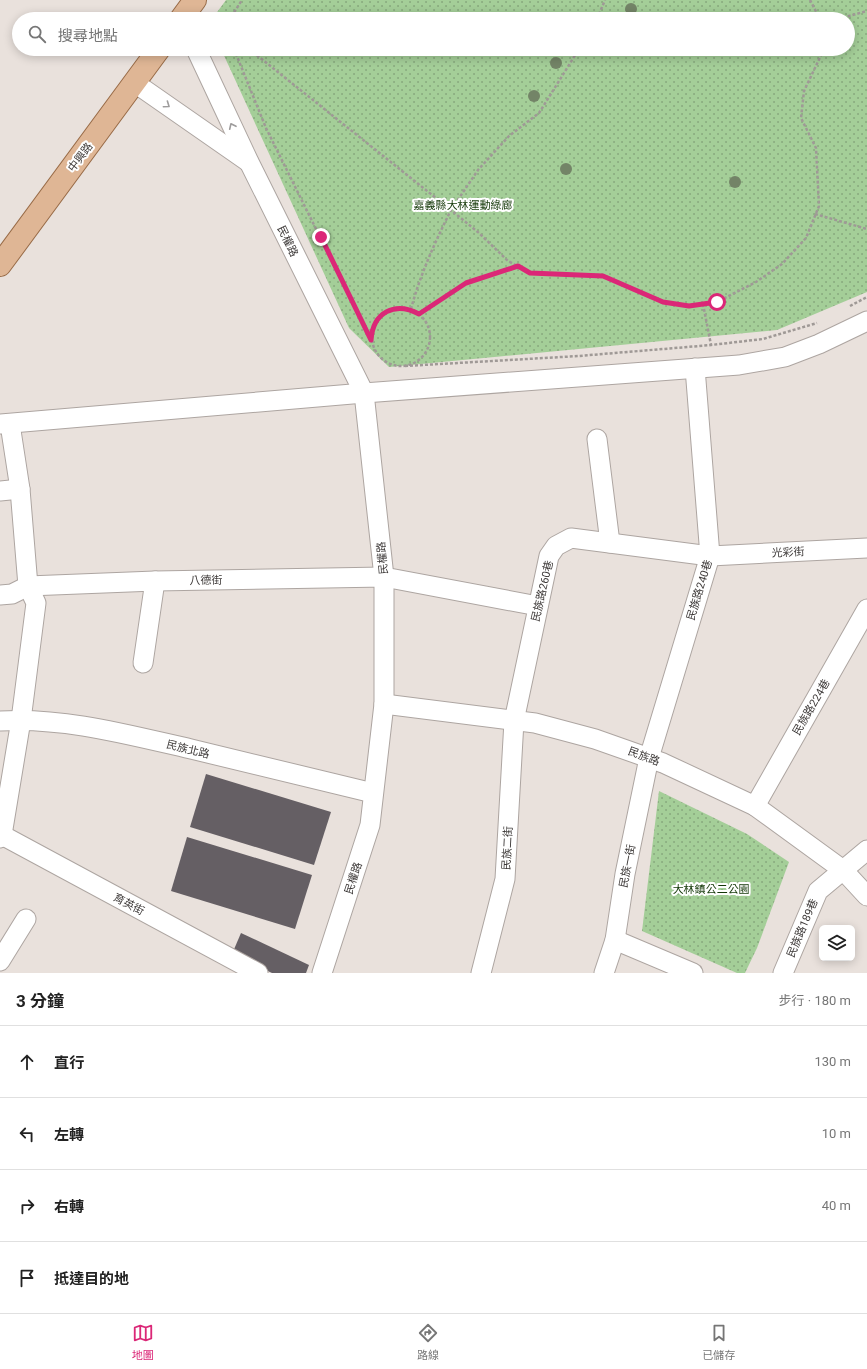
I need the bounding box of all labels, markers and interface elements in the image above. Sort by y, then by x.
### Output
search box [12,12,855,56]
icon: search [26,23,48,45]
text: 搜尋地點 [58,27,118,45]
one-way arrow [163,100,170,108]
one-way arrow [229,123,237,131]
street label: 中興路 [65,140,96,174]
park label: 嘉義縣大林運動綠廊 [414,199,513,212]
street label: 民權路 [274,224,301,259]
route end [312,228,330,246]
route start [708,293,726,311]
street label: 民權路 [375,541,390,575]
street label: 光彩街 [771,545,805,560]
street label: 民族路240巷 [684,558,715,622]
street label: 民族路260巷 [529,559,556,623]
street label: 八德街 [189,574,223,587]
street label: 民族路224巷 [790,677,833,738]
street label: 民族北路 [165,738,211,761]
street label: 民族路 [626,745,662,768]
street label: 民族二街 [500,826,515,870]
street label: 民族一街 [617,843,638,889]
street label: 民權路 [342,860,365,896]
park label: 大林鎮公二公園 [673,883,750,896]
street label: 育英街 [111,891,146,918]
street label: 民族路189巷 [784,897,821,960]
map controls [819,925,855,961]
button: layers [819,925,855,961]
text: 3 分鐘 [16,991,64,1011]
text: 步行 · 180 m [779,993,851,1008]
icon: ahead [16,1051,38,1073]
text: 直行 [54,1054,84,1072]
text: 130 m [814,1054,851,1069]
icon: left [16,1123,38,1145]
text: 左轉 [54,1126,84,1144]
text: 10 m [822,1126,851,1141]
icon: right [16,1195,38,1217]
text: 右轉 [54,1198,84,1216]
text: 40 m [822,1198,851,1213]
icon: arrive [16,1267,38,1289]
text: 抵達目的地 [54,1270,129,1288]
tab: 地圖 [132,1322,154,1362]
tab: 路線 [417,1322,439,1362]
tab: 已儲存 [702,1322,735,1362]

